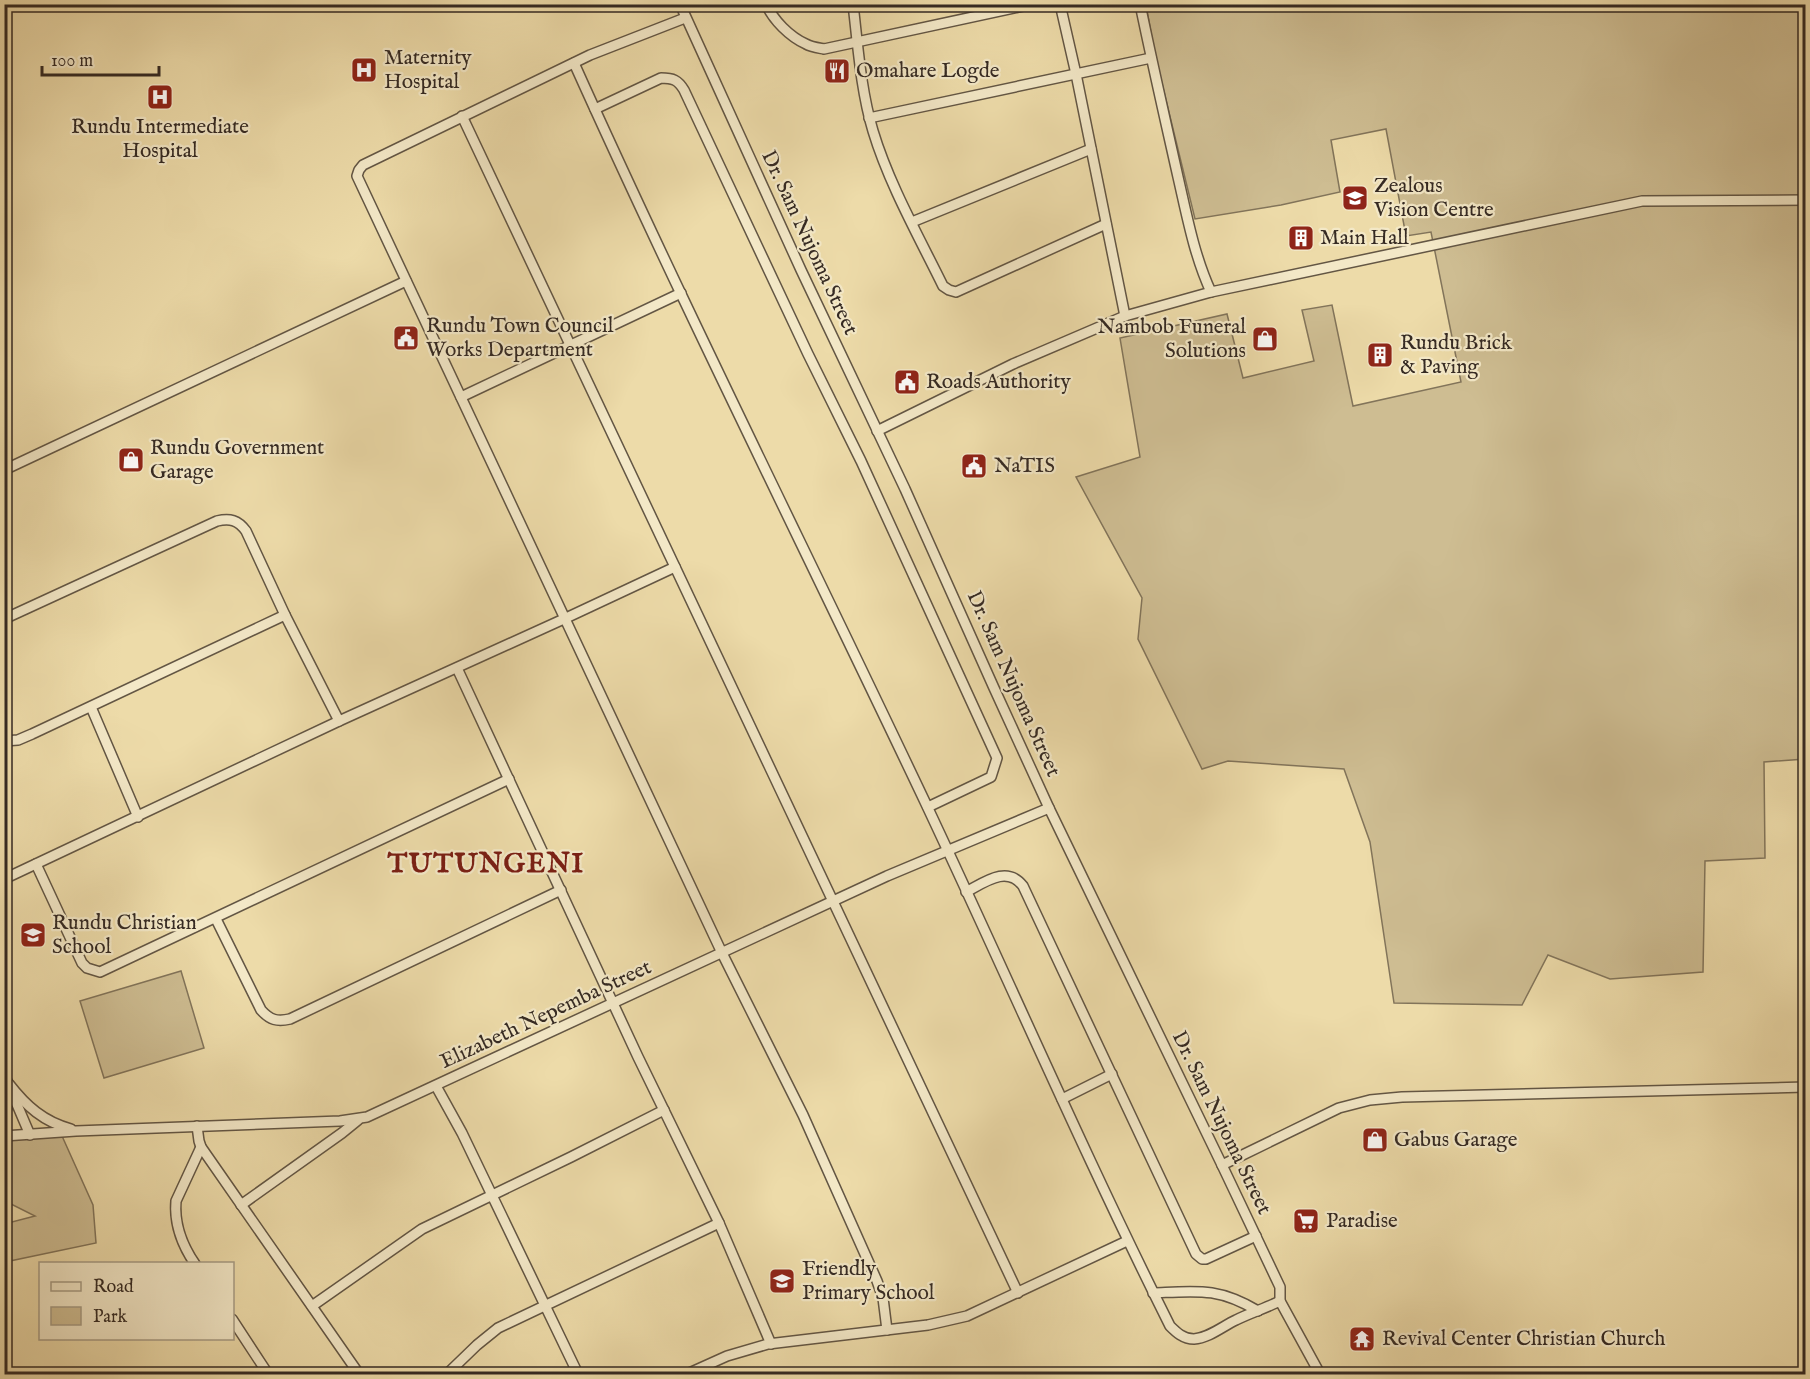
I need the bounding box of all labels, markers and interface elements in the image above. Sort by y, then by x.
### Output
scale bar [42,39,159,77]
place label: Maternity Hospital [384,45,472,96]
text: 100 m [51,50,93,73]
hospital icon: Maternity Hospital [349,55,379,85]
restaurant icon: Omahare Logde [822,56,852,86]
place label: Omahare Logde [856,58,1000,85]
hospital icon: Rundu Intermediate Hospital [145,82,175,112]
place label: Rundu Intermediate Hospital [71,114,249,165]
street label: Dr. Sam Nujoma Street [754,146,864,340]
place label: Zealous Vision Centre [1373,173,1494,224]
school or university icon: Zealous Vision Centre [1340,183,1370,213]
building icon: Main Hall [1286,223,1316,253]
place label: Main Hall [1320,225,1409,252]
place label: Rundu Town Council Works Department [426,313,614,364]
place label: Nambob Funeral Solutions [1097,314,1246,365]
public building icon: Rundu Town Council Works Department [391,323,421,353]
shop icon: Nambob Funeral Solutions [1250,324,1280,354]
place label: Rundu Brick & Paving [1400,330,1513,381]
building icon: Rundu Brick & Paving [1365,340,1395,370]
public building icon: Roads Authority [892,367,922,397]
place label: Roads Authority [926,369,1072,396]
place label: Rundu Government Garage [150,435,324,486]
shop icon: Rundu Government Garage [116,445,146,475]
public building icon: NaTIS [959,451,989,481]
place label: NaTIS [994,453,1055,480]
street label: Dr. Sam Nujoma Street [960,587,1066,781]
district label: TUTUNGENI [386,848,585,882]
place label: Rundu Christian School [52,910,197,961]
school or university icon: Rundu Christian School [18,920,48,950]
street label: Elizabeth Nepemba Street [436,954,656,1076]
street label: Dr. Sam Nujoma Street [1165,1027,1277,1219]
shop icon: Gabus Garage [1360,1125,1390,1155]
place label: Gabus Garage [1394,1127,1518,1154]
supermarket icon: Paradise [1291,1206,1321,1236]
place label: Paradise [1326,1208,1398,1235]
place label: Friendly Primary School [802,1256,935,1307]
legend [39,1262,234,1340]
school or university icon: Friendly Primary School [767,1266,797,1296]
text: Road [93,1276,134,1299]
text: Park [93,1306,128,1329]
temple icon: Revival Center Christian Church [1347,1324,1377,1354]
place label: Revival Center Christian Church [1382,1326,1665,1353]

